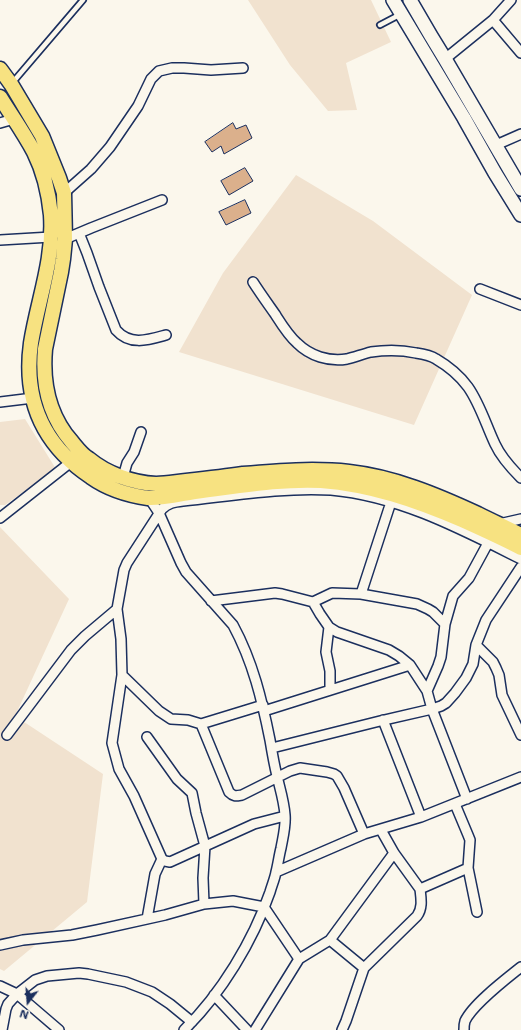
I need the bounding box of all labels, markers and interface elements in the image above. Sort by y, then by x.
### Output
north arrow [8,982,48,1022]
text: N [18,1006,31,1022]

